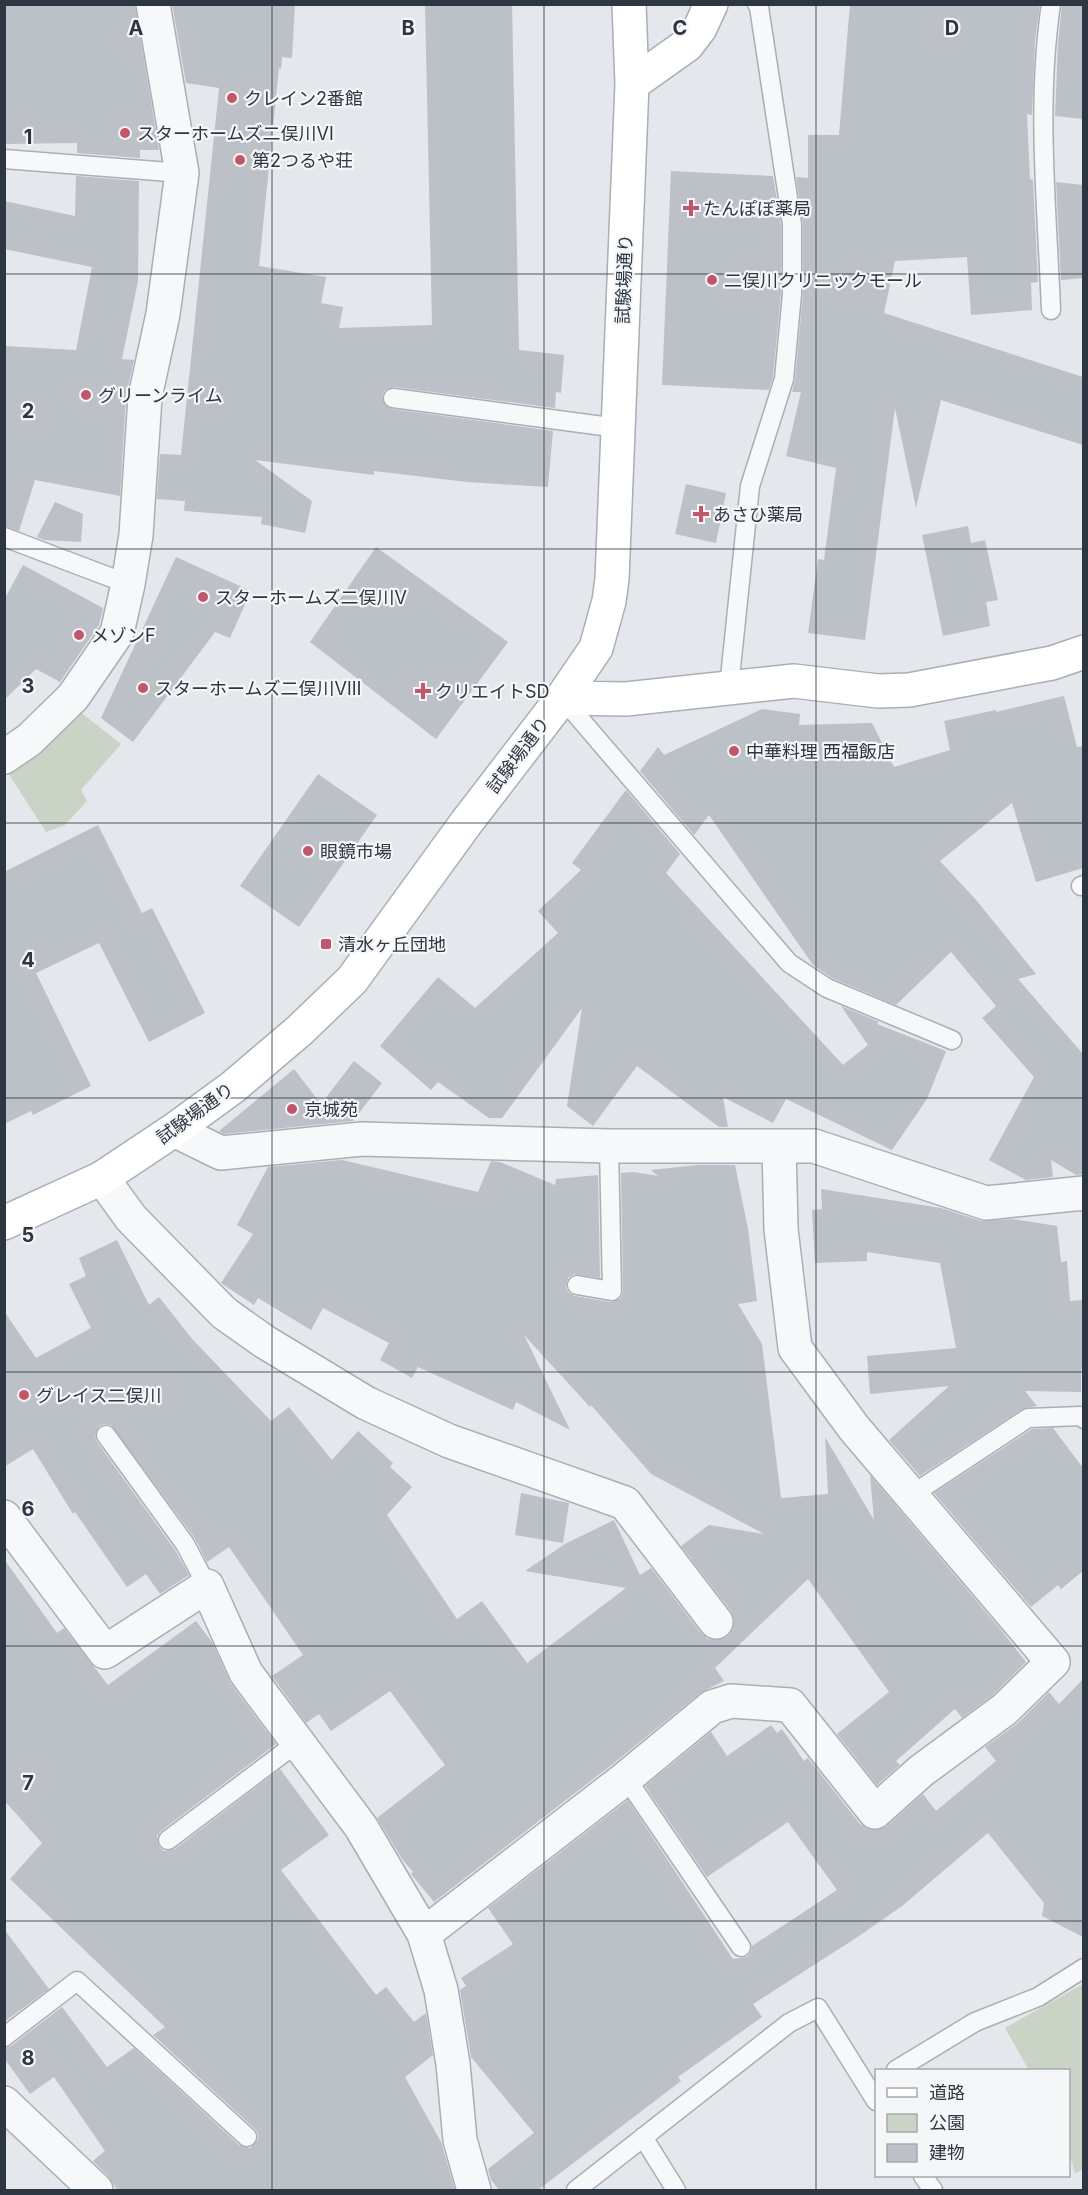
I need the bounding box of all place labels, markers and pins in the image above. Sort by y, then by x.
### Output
place label: クレイン2番館 [244,88,363,109]
marker: クレイン2番館 [225,91,239,105]
place label: スターホームズ二俣川VI [137,123,334,144]
marker: スターホームズ二俣川VI [118,126,132,140]
place label: 第2つるや荘 [252,150,353,171]
marker: 第2つるや荘 [233,153,247,167]
place label: たんぽぽ薬局 [703,198,811,219]
marker: たんぽぽ薬局 [684,201,698,215]
place label: 二俣川クリニックモール [724,270,922,291]
marker: 二俣川クリニックモール [705,273,719,287]
place label: グリーンライム [98,385,223,406]
marker: グリーンライム [79,388,93,402]
place label: あさひ薬局 [713,504,803,525]
marker: あさひ薬局 [694,507,708,521]
place label: スターホームズ二俣川Ⅴ [215,587,407,608]
marker: スターホームズ二俣川Ⅴ [196,590,210,604]
place label: メゾンF [91,625,156,646]
marker: メゾンF [72,628,86,642]
place label: スターホームズ二俣川Ⅷ [155,678,361,699]
marker: スターホームズ二俣川Ⅷ [136,681,150,695]
place label: クリエイトSD [435,681,550,702]
marker: クリエイトSD [416,684,430,698]
place label: 中華料理 西福飯店 [746,741,895,762]
marker: 中華料理 西福飯店 [727,744,741,758]
place label: 眼鏡市場 [320,841,392,862]
marker: 眼鏡市場 [301,844,315,858]
place label: 清水ヶ丘団地 [338,934,446,955]
marker: 清水ヶ丘団地 [319,937,333,951]
place label: 京城苑 [304,1099,358,1120]
marker: 京城苑 [285,1102,299,1116]
place label: グレイス二俣川 [36,1385,161,1406]
marker: グレイス二俣川 [17,1388,31,1402]

